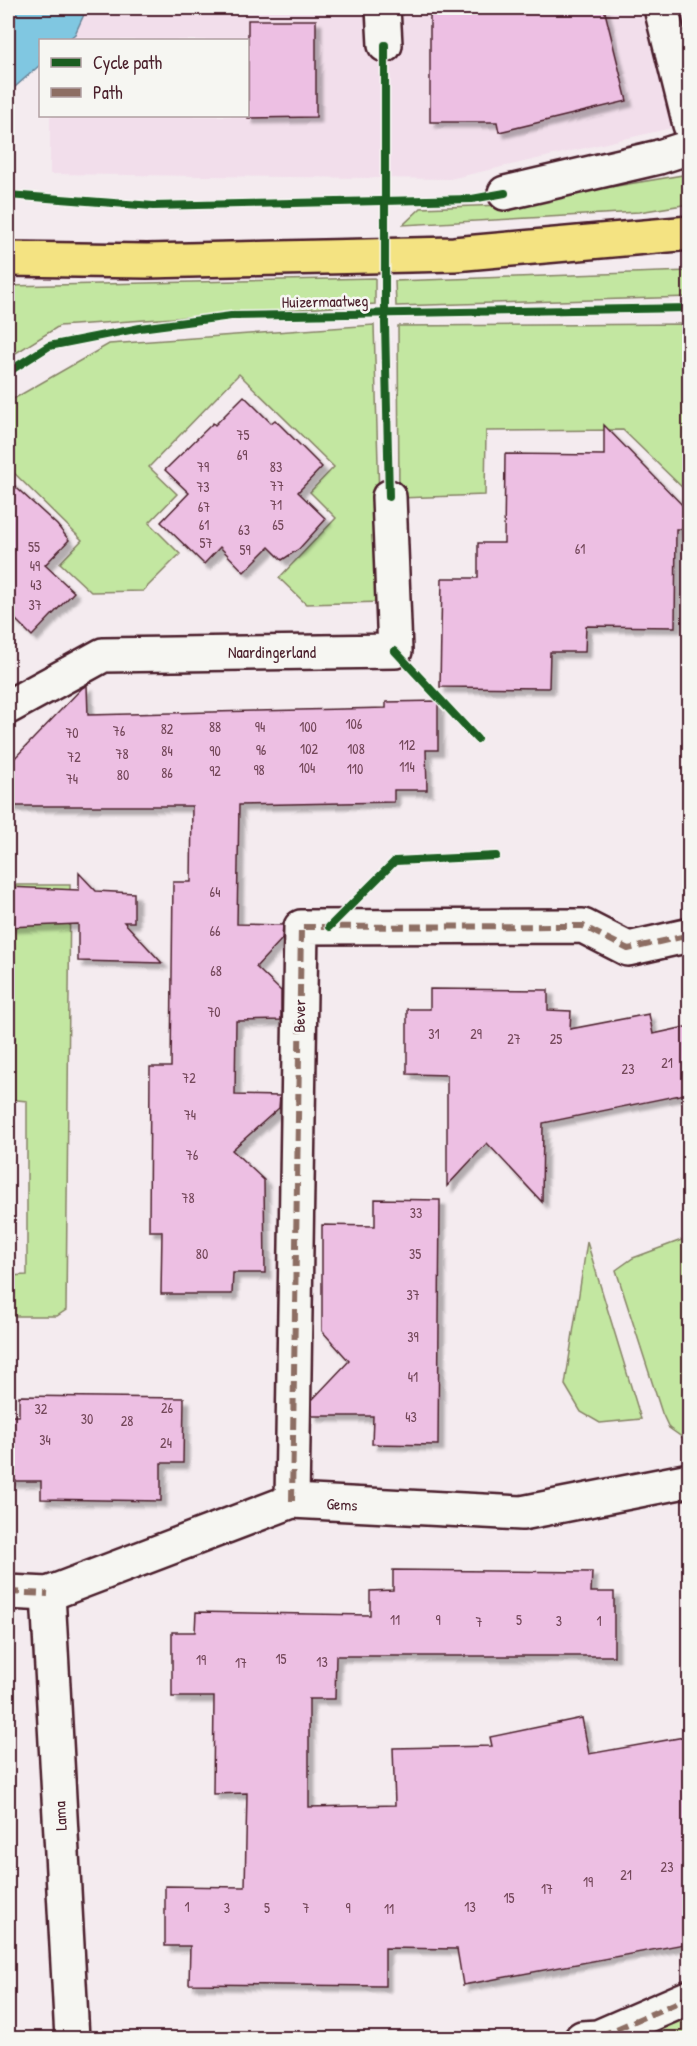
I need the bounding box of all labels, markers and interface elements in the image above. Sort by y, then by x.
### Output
legend [39,39,249,117]
text: Cycle path [93,50,163,75]
text: Path [93,80,123,105]
street label: Huizermaatweg [281,289,369,313]
house number: 75 [237,425,250,444]
house number: 69 [237,445,247,464]
house number: 79 [197,457,209,476]
house number: 83 [270,457,282,476]
house number: 77 [270,476,284,495]
house number: 73 [196,477,210,496]
house number: 71 [270,495,282,514]
house number: 67 [198,497,210,516]
house number: 61 [199,515,209,534]
house number: 65 [272,515,284,534]
house number: 63 [238,520,250,539]
house number: 57 [200,533,212,552]
house number: 55 [28,537,40,556]
house number: 61 [575,539,585,558]
house number: 59 [239,540,251,559]
house number: 49 [30,556,40,575]
house number: 43 [30,575,42,594]
house number: 37 [28,595,42,614]
street label: Naardingerland [228,641,316,663]
house number: 106 [346,714,363,733]
house number: 88 [209,717,221,736]
house number: 94 [255,717,265,736]
house number: 100 [299,717,317,736]
house number: 82 [161,719,174,738]
house number: 76 [113,721,126,740]
house number: 70 [65,723,79,742]
house number: 112 [399,735,416,754]
house number: 102 [300,739,318,758]
house number: 108 [347,739,365,758]
house number: 96 [256,740,267,759]
house number: 84 [161,741,173,760]
house number: 90 [209,741,221,760]
house number: 78 [116,744,129,763]
house number: 72 [67,747,81,766]
house number: 114 [399,757,415,776]
house number: 104 [299,758,315,777]
house number: 110 [347,759,363,778]
house number: 98 [253,760,265,779]
house number: 92 [209,761,221,780]
house number: 86 [161,763,173,782]
house number: 80 [117,765,129,784]
house number: 74 [66,769,78,788]
house number: 64 [210,882,220,901]
house number: 66 [209,921,221,940]
house number: 68 [210,961,222,980]
street label: Bever [288,999,310,1033]
house number: 70 [207,1002,221,1021]
house number: 31 [428,1024,440,1043]
house number: 29 [470,1024,482,1043]
house number: 27 [507,1029,521,1048]
house number: 25 [550,1029,562,1048]
house number: 21 [661,1053,673,1072]
house number: 23 [622,1059,634,1078]
house number: 72 [182,1068,196,1087]
house number: 74 [184,1105,196,1124]
house number: 76 [186,1145,199,1164]
house number: 78 [182,1188,195,1207]
house number: 33 [410,1203,422,1222]
house number: 80 [196,1244,208,1263]
house number: 35 [409,1244,421,1263]
house number: 37 [406,1285,420,1304]
house number: 39 [407,1327,419,1346]
house number: 41 [408,1367,418,1386]
house number: 26 [161,1398,173,1417]
house number: 32 [35,1399,48,1418]
house number: 43 [405,1407,417,1426]
house number: 30 [81,1409,93,1428]
house number: 28 [121,1411,133,1430]
house number: 34 [39,1430,51,1449]
house number: 24 [160,1433,172,1452]
street label: Gems [326,1492,358,1516]
house number: 11 [390,1610,400,1629]
house number: 9 [435,1610,441,1629]
house number: 5 [516,1610,522,1629]
house number: 3 [556,1611,562,1630]
house number: 1 [596,1611,602,1630]
house number: 7 [476,1612,483,1631]
house number: 15 [275,1649,287,1668]
house number: 19 [196,1650,206,1669]
house number: 13 [316,1652,328,1671]
house number: 17 [235,1653,247,1672]
street label: Lama [48,1801,72,1831]
house number: 23 [661,1857,673,1876]
house number: 21 [620,1865,632,1884]
house number: 19 [583,1872,593,1891]
house number: 17 [541,1879,553,1898]
house number: 15 [503,1888,515,1907]
house number: 1 [184,1897,190,1916]
house number: 13 [464,1897,476,1916]
house number: 3 [224,1898,230,1917]
house number: 5 [264,1898,270,1917]
house number: 7 [303,1898,310,1917]
house number: 9 [345,1898,351,1917]
house number: 11 [384,1899,394,1918]

